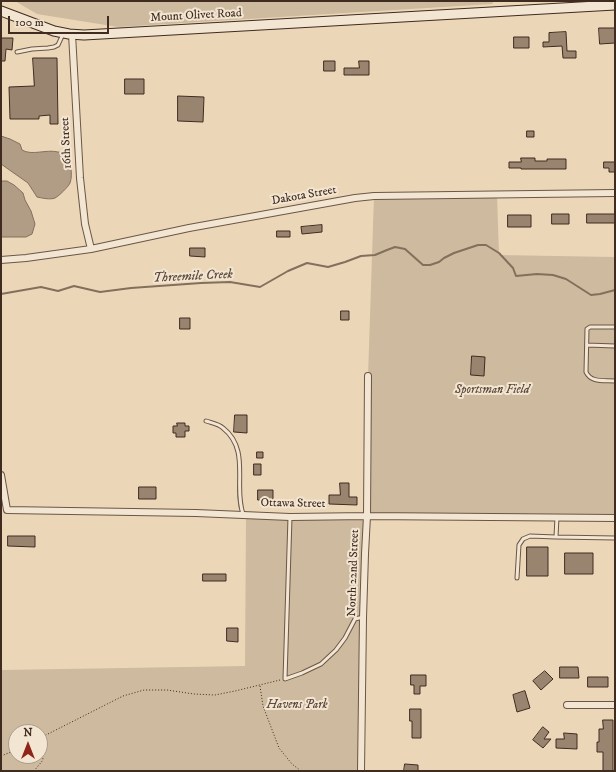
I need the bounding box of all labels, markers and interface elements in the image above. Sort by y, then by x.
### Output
street label: Mount Olivet Road [150,6,242,26]
scale bar [10,8,111,34]
text: 100 m [15,15,44,30]
street label: 16th Street [58,117,76,169]
street label: Dakota Street [270,183,338,209]
water label: Threemile Creek [153,267,233,287]
park label: Sportsman Field [455,384,529,398]
street label: Ottawa Street [260,496,326,512]
street label: North 22nd Street [345,529,363,617]
park label: Havens Park [266,699,328,713]
north arrow [8,724,48,764]
text: N [23,726,33,740]

